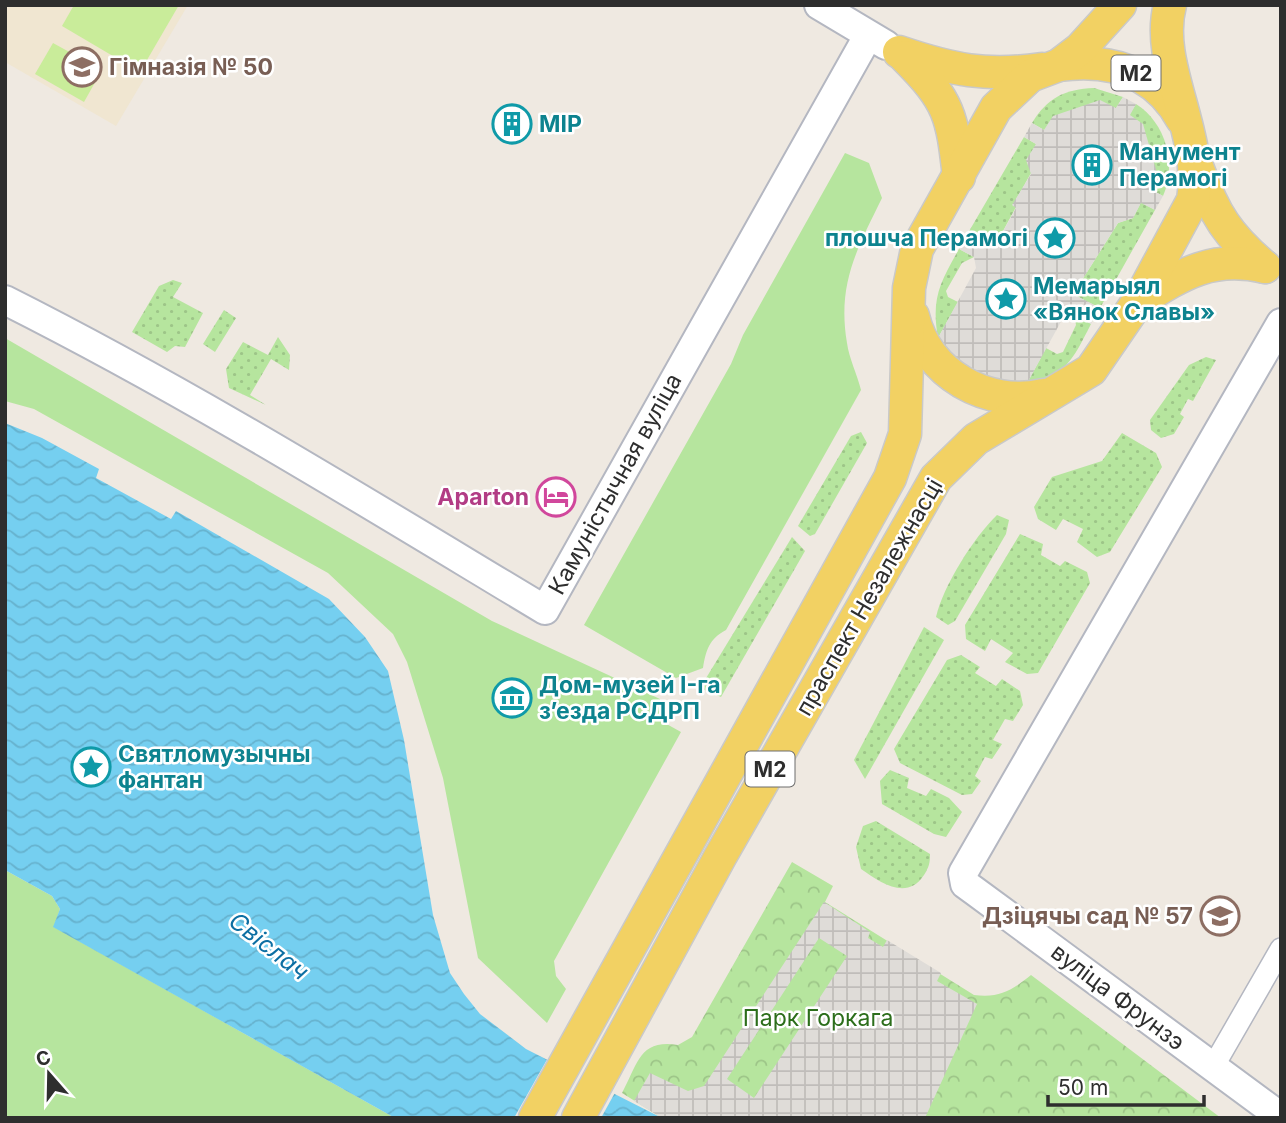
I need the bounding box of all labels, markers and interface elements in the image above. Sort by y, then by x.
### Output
school or university icon: Гімназія № 50 [61,46,103,88]
place label: Гімназія № 50 [109,53,273,81]
road number: М2 [1112,56,1160,90]
building icon: МІР [491,103,533,145]
place label: МІР [539,110,582,138]
place label: Манумент Перамогі [1119,138,1241,192]
building icon: Манумент Перамогі [1071,144,1113,186]
place icon: плошча Перамогі [1034,217,1076,259]
place label: плошча Перамогі [825,224,1028,252]
place label: Мемарыял «Вянок Славы» [1033,272,1215,326]
place icon: Мемарыял «Вянок Славы» [985,278,1027,320]
street label: Камуністычная вуліца [542,368,688,600]
street label: праспект Незалежнасці [790,474,948,720]
hotel icon: Aparton [535,476,577,518]
place label: Aparton [437,483,529,511]
place label: Дом-музей I-га зʼезда РСДРП [539,671,721,725]
museum icon: Дом-музей I-га зʼезда РСДРП [491,677,533,719]
place label: Святломузычны фантан [118,740,311,794]
place icon: Святломузычны фантан [70,746,112,788]
road number: М2 [746,752,794,786]
school or university icon: Дзіцячы сад № 57 [1199,895,1241,937]
place label: Дзіцячы сад № 57 [982,902,1193,930]
water label: Свіслач [223,906,315,986]
street label: вуліца Фрунзэ [1046,938,1190,1056]
park label: Парк Горкага [743,1004,893,1032]
north arrow [14,1039,84,1109]
text: С [33,1045,54,1072]
scale bar [1048,1064,1204,1108]
text: 50 m [1058,1075,1108,1100]

